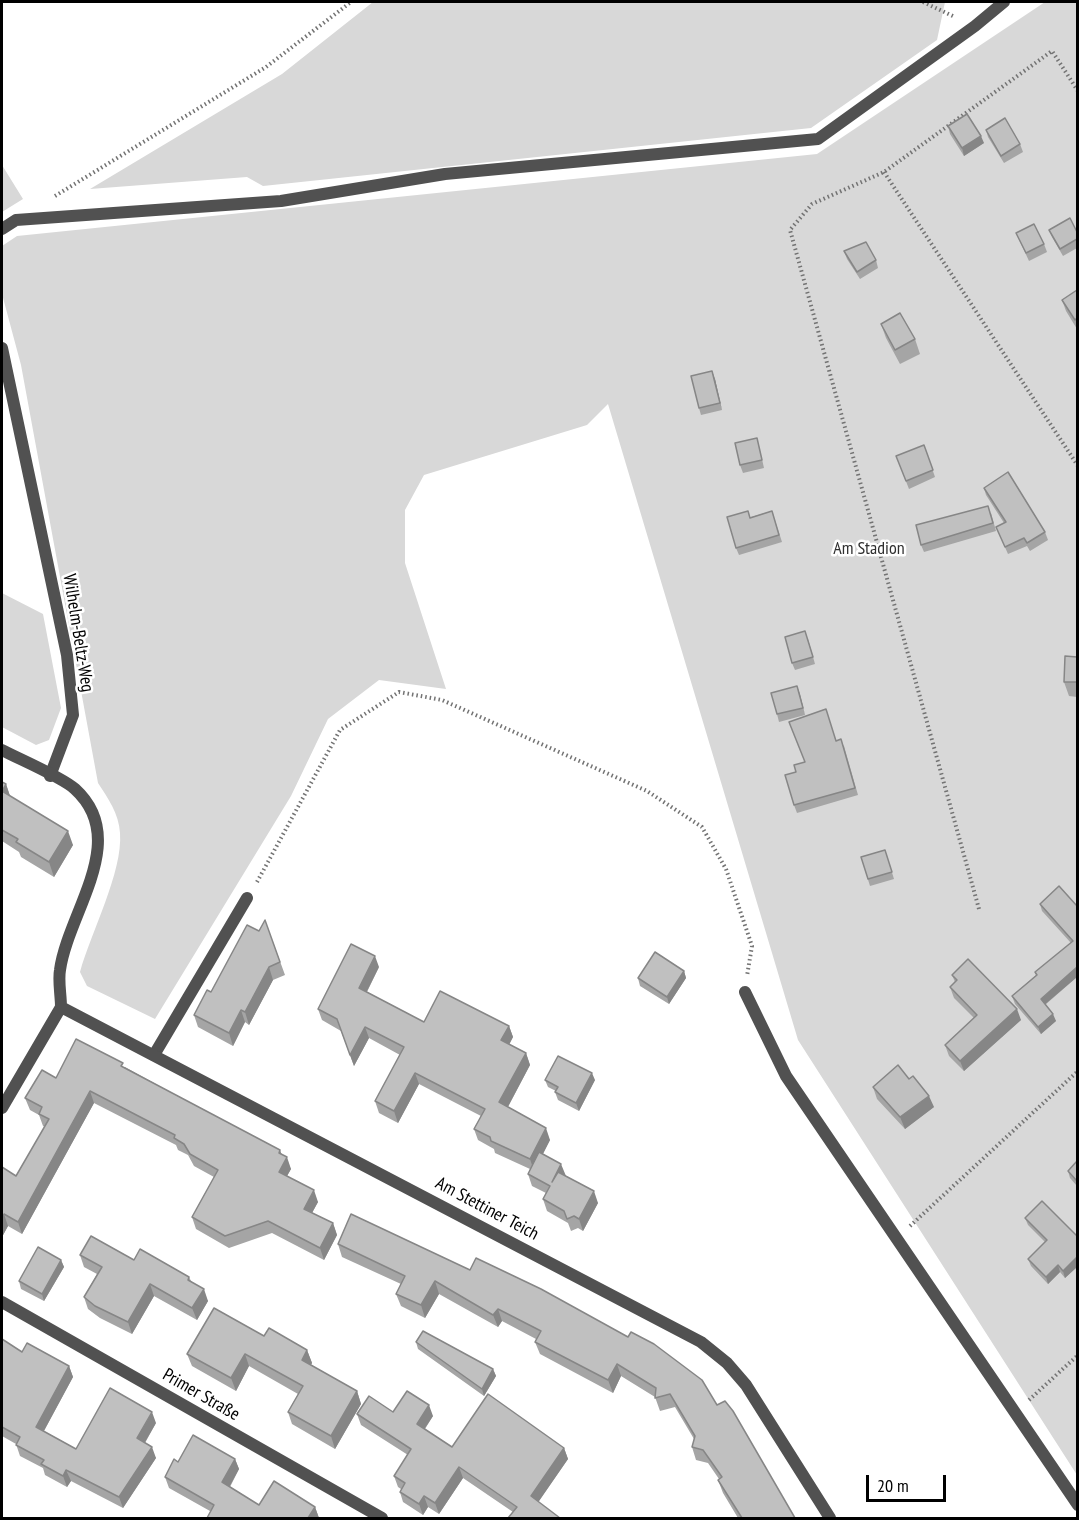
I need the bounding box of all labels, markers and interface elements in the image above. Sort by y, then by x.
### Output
park label: Am Stadion [833,538,905,560]
street label: Wilhelm-Beltz-Weg [58,572,98,694]
street label: Am Stettiner Teich [432,1173,542,1245]
street label: Primer Straße [159,1364,243,1426]
scale bar [869,1463,948,1501]
text: 20 m [877,1474,909,1497]

